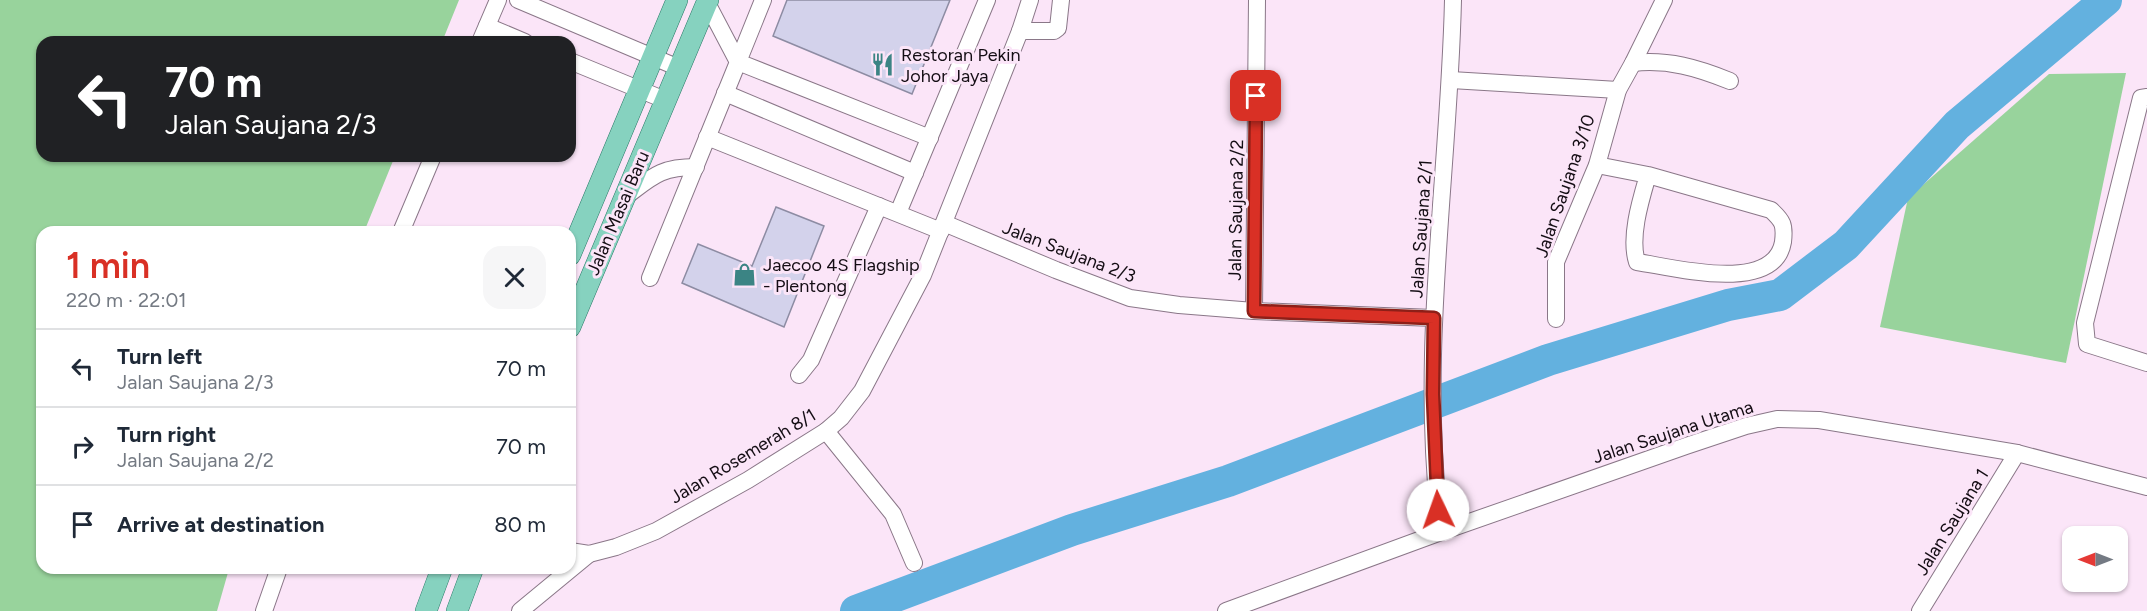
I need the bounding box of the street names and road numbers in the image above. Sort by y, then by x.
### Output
street label: Jalan Saujana 3/10 [1530,112,1600,260]
street label: Jalan Saujana 2/2 [1224,139,1248,281]
street label: Jalan Masai Baru [582,147,654,279]
street label: Jalan Saujana 2/1 [1405,159,1437,299]
street label: Jalan Saujana 2/3 [999,216,1139,288]
street label: Jalan Saujana Utama [1590,396,1756,468]
street label: Jalan Rosemerah 8/1 [666,404,820,508]
street label: Jalan Saujana 1 [1910,465,1994,579]

